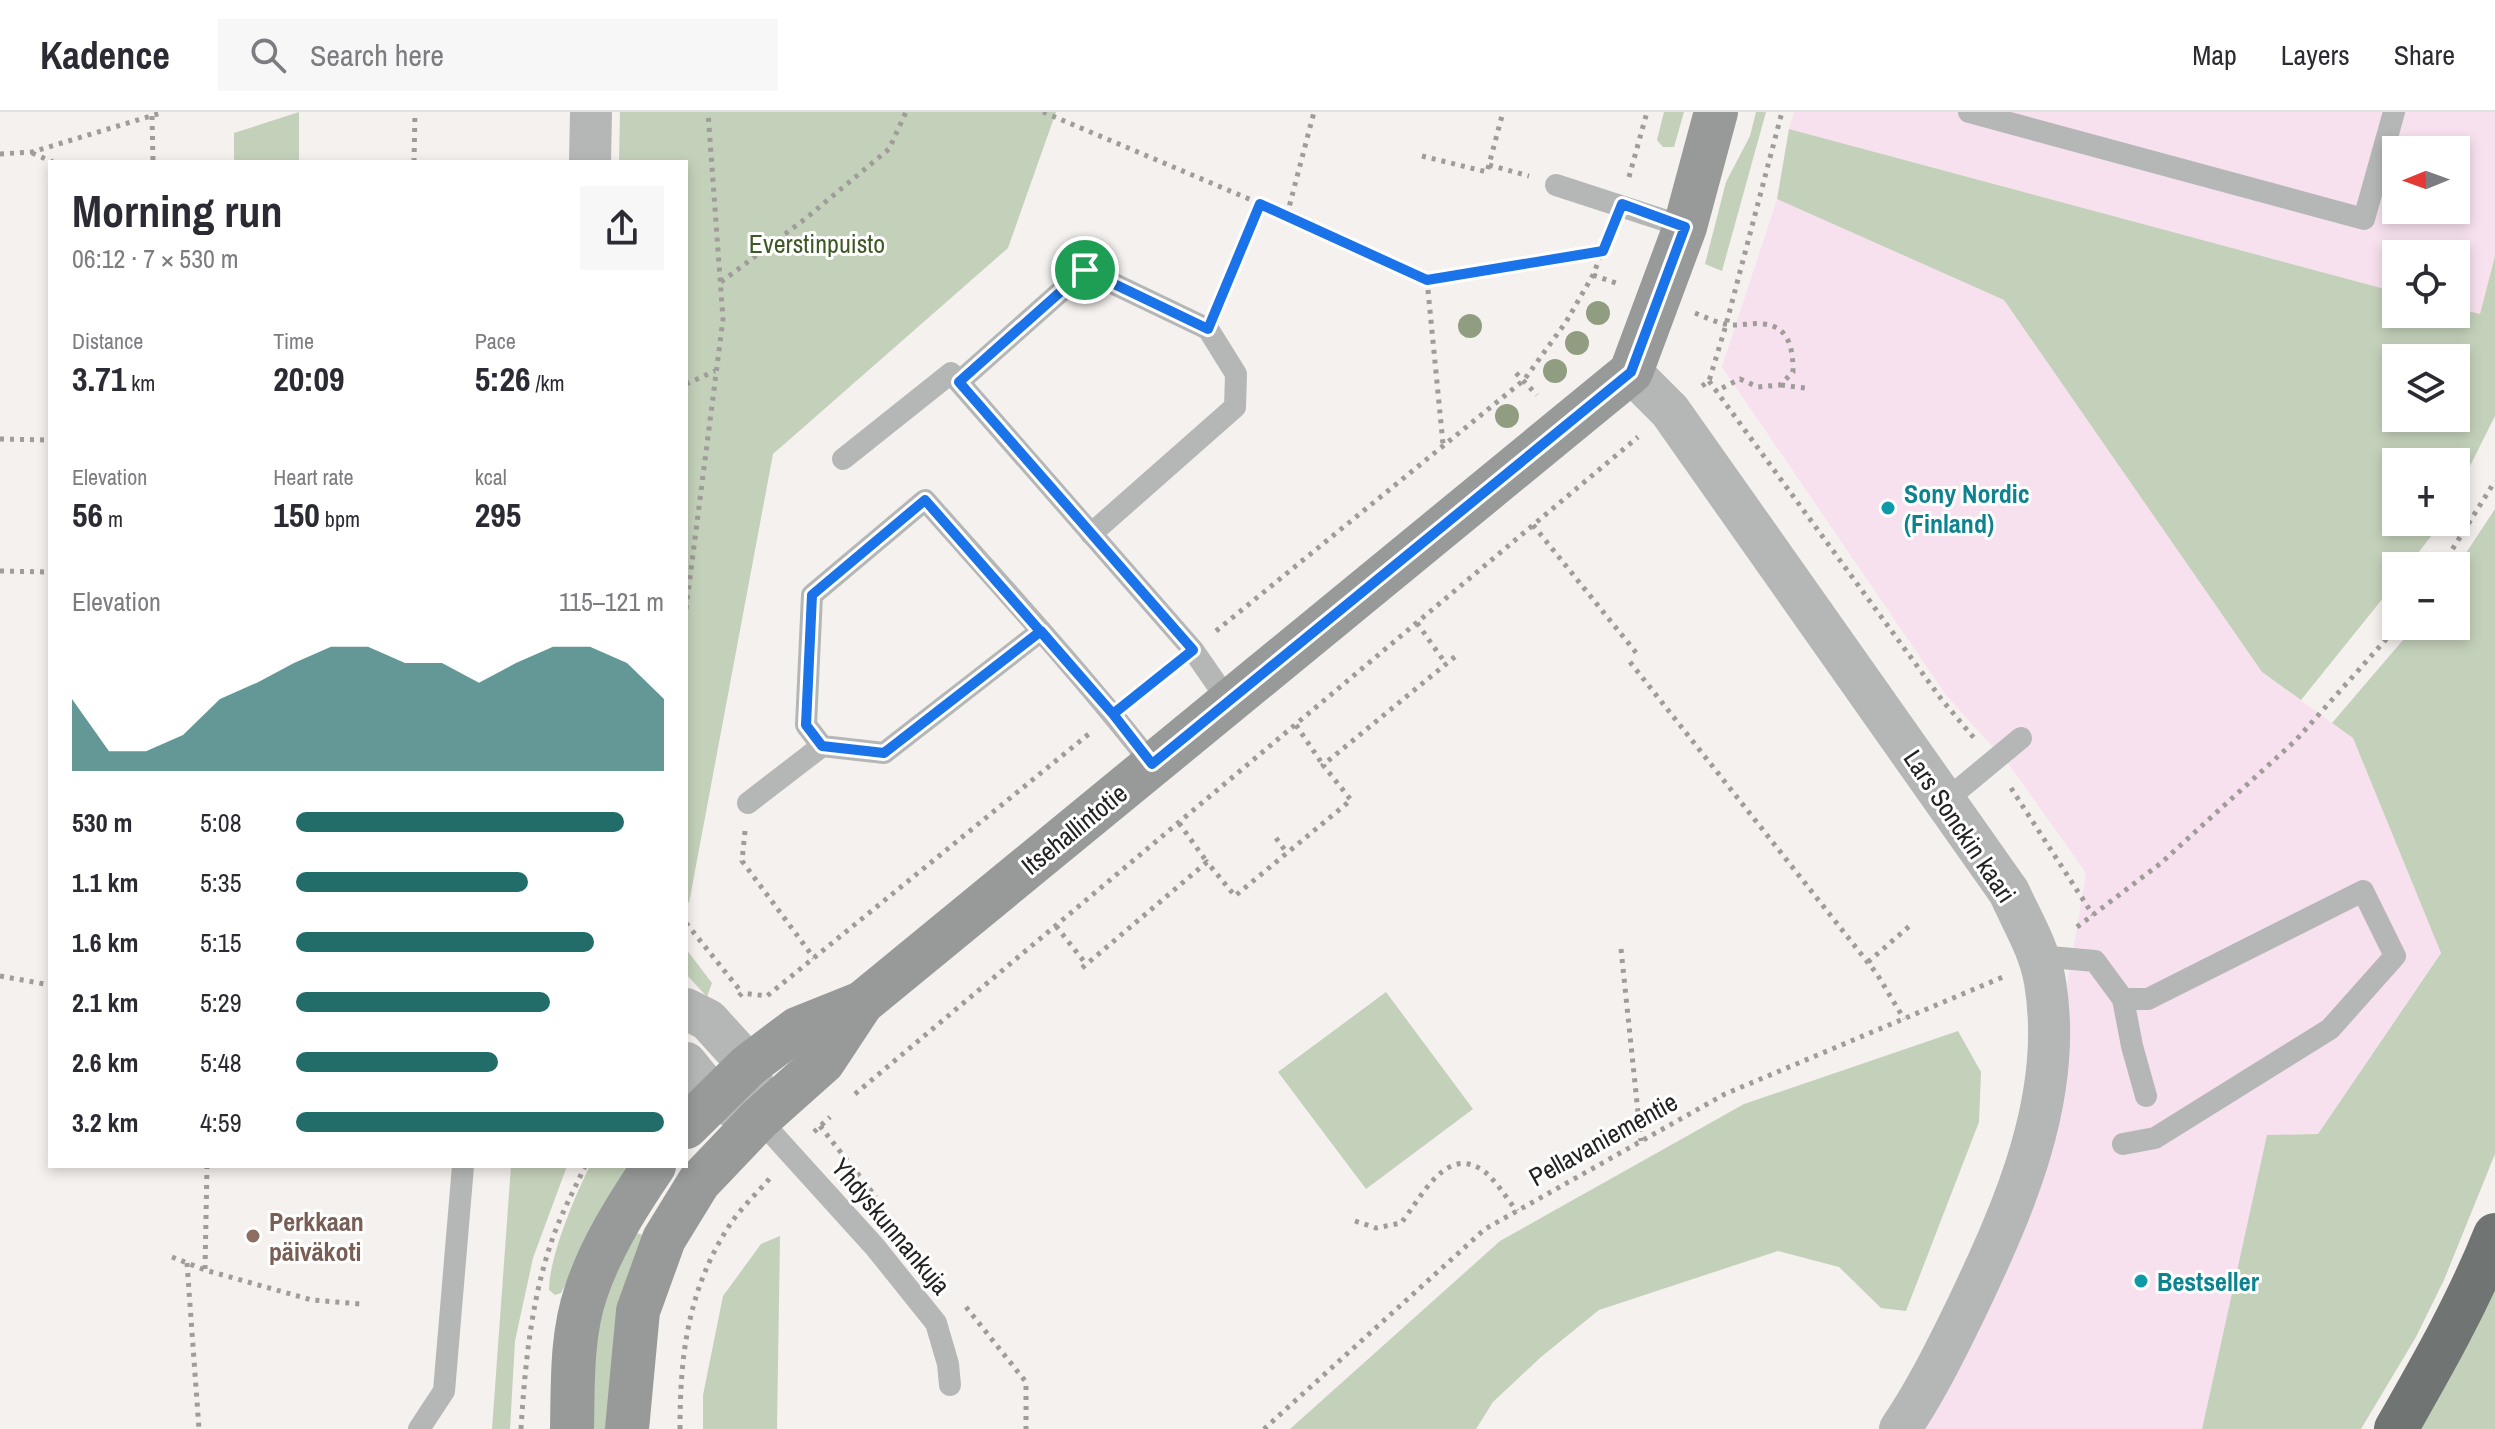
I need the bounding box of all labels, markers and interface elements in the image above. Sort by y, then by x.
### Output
search box [218,19,778,91]
text: Kadence [40,30,170,81]
icon: search [246,33,290,77]
text: Search here [310,35,444,75]
text: Map [2192,36,2237,74]
text: Layers [2281,36,2350,74]
text: Share [2394,36,2455,74]
north arrow [2382,136,2470,224]
map controls [2382,136,2470,640]
text: Morning run [72,181,282,241]
button: share [580,186,664,270]
park label: Everstinpuisto [749,226,885,261]
pin [1051,236,1119,304]
button: locate [2382,240,2470,328]
text: 06:12 · 7 × 530 m [72,241,239,276]
icon: arrive [1063,248,1107,292]
text: Distance [72,326,143,356]
text: Time [273,326,314,356]
text: Pace [475,326,516,356]
button: layers [2382,344,2470,432]
text: 3.71 [72,356,126,402]
text: 20:09 [273,356,345,402]
text: 5:26 [475,356,530,402]
text: km [126,368,155,398]
text: /km [530,368,565,398]
button: + [2382,448,2470,536]
text: Elevation [72,462,147,492]
text: Heart rate [273,462,354,492]
text: kcal [475,462,507,492]
place label: Sony Nordic (Finland) [1904,476,2030,541]
text: 56 [72,492,103,538]
text: 150 [273,492,320,538]
text: 295 [475,492,521,538]
marker: Sony Nordic (Finland) [1879,499,1897,517]
text: m [103,504,123,534]
text: bpm [320,504,360,534]
button: − [2382,552,2470,640]
text: Elevation [72,584,161,619]
text: 115–121 m [559,584,664,619]
street label: Lars Sonckin kaari [1896,743,2024,909]
street label: Itsehallintotie [1014,775,1134,883]
text: 530 m [72,805,132,840]
text: 5:08 [200,805,242,840]
text: 1.1 km [72,865,138,900]
text: 5:35 [200,865,242,900]
text: 1.6 km [72,925,138,960]
text: 5:15 [200,925,242,960]
text: 2.1 km [72,985,138,1020]
text: 5:29 [200,985,242,1020]
text: 2.6 km [72,1045,138,1080]
text: 5:48 [200,1045,242,1080]
street label: Pellavaniementie [1522,1084,1684,1194]
text: 3.2 km [72,1105,138,1140]
text: 4:59 [200,1105,242,1140]
street label: Yhdyskunnankuja [823,1150,959,1302]
place label: Perkkaan päiväkoti [269,1204,364,1269]
marker: Perkkaan päiväkoti [244,1227,262,1245]
place label: Bestseller [2157,1264,2260,1299]
marker: Bestseller [2132,1272,2150,1290]

